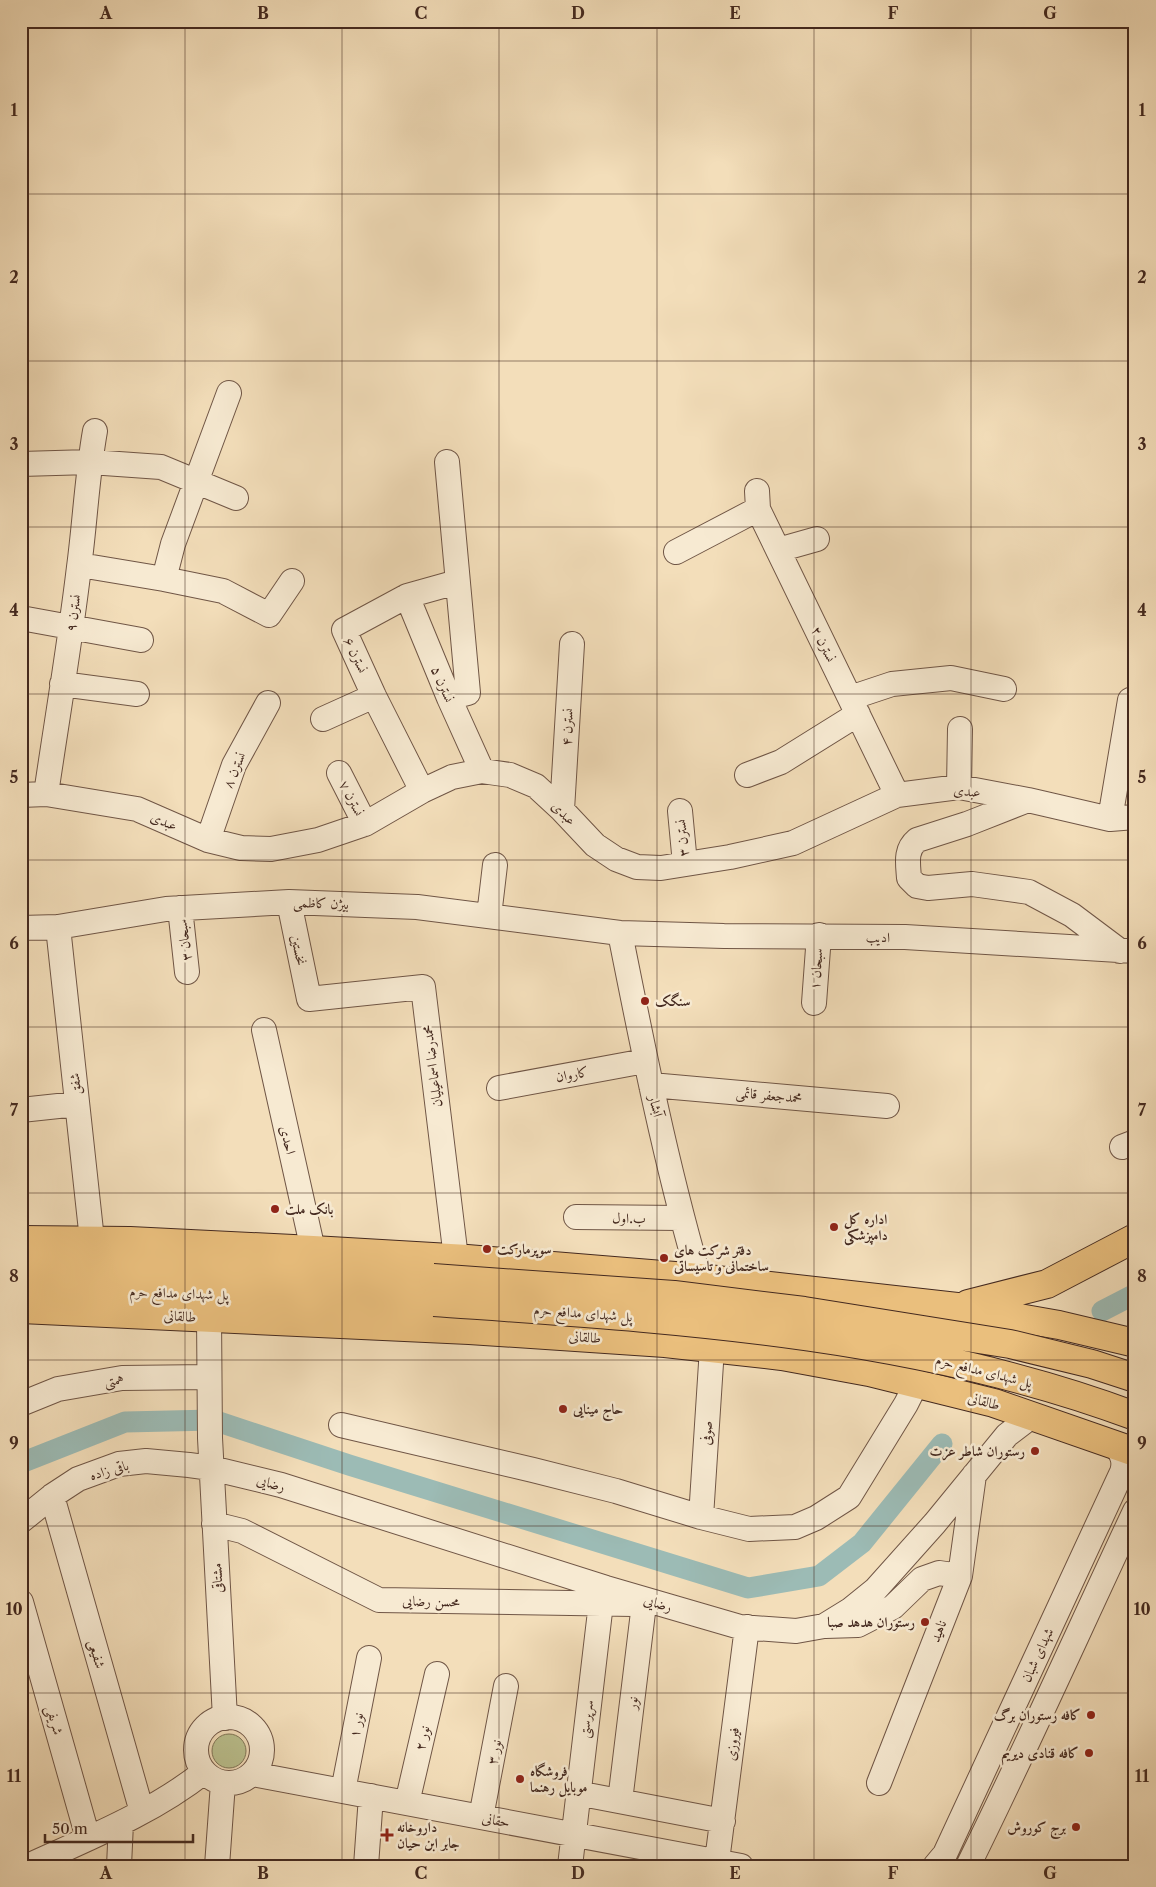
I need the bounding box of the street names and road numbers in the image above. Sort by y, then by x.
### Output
street label: نسترن ۹ [61,593,85,633]
street label: نسترن ۲ [808,623,840,665]
street label: نسترن ۶ [340,634,372,676]
street label: نسترن ۵ [427,663,459,705]
street label: نسترن ۴ [557,708,577,746]
street label: نسترن ۸ [218,749,250,791]
street label: نسترن ۷ [335,777,369,819]
street label: عبدی [953,781,981,801]
street label: عبدی [548,797,580,829]
street label: عبدی [148,807,180,835]
street label: نسترن ۳ [671,818,693,858]
street label: بیژن کاظمی [293,893,349,914]
street label: سبحان ۳ [173,918,195,962]
street label: ادیب [866,928,890,947]
street label: نخستین [287,933,311,967]
street label: سبحان ۱ [805,947,827,991]
street label: محمدرضا اسماعیلیان [418,1024,446,1108]
street label: کاروان [554,1062,590,1086]
street label: شفق [65,1072,85,1096]
street label: محمدجعفر قائمی [735,1083,803,1108]
street label: آبشار [644,1091,668,1121]
street label: احدی [276,1124,300,1156]
street label: ب.اول [612,1209,646,1227]
street label: پل شهدای مدافع حرم [129,1282,230,1309]
street label: پل شهدای مدافع حرم [533,1301,634,1331]
street label: طالقانی [163,1306,197,1326]
street label: طالقانی [568,1327,602,1347]
street label: پل شهدای مدافع حرم [932,1350,1036,1397]
street label: همتی [103,1370,125,1391]
street label: طالقانی [966,1388,1002,1414]
street label: صوفی [696,1420,716,1446]
street label: باقی زاده [87,1456,131,1484]
street label: رضایی [254,1471,287,1496]
street label: مشتاقی [207,1563,227,1593]
street label: رضایی [641,1590,674,1617]
street label: محسن رضایی [402,1591,460,1612]
street label: ناهید [926,1617,951,1645]
street label: شهدای شبان [1017,1625,1058,1685]
street label: شفیعی [83,1638,110,1671]
street label: نور [622,1695,642,1713]
street label: سرپرستی [575,1699,598,1739]
street label: شریفی [40,1703,68,1737]
street label: نور ۱ [345,1711,367,1739]
street label: نور ۲ [410,1723,434,1752]
street label: فیروزی [721,1726,743,1762]
street label: نور ۳ [483,1738,505,1766]
street label: حقانی [481,1808,511,1832]

